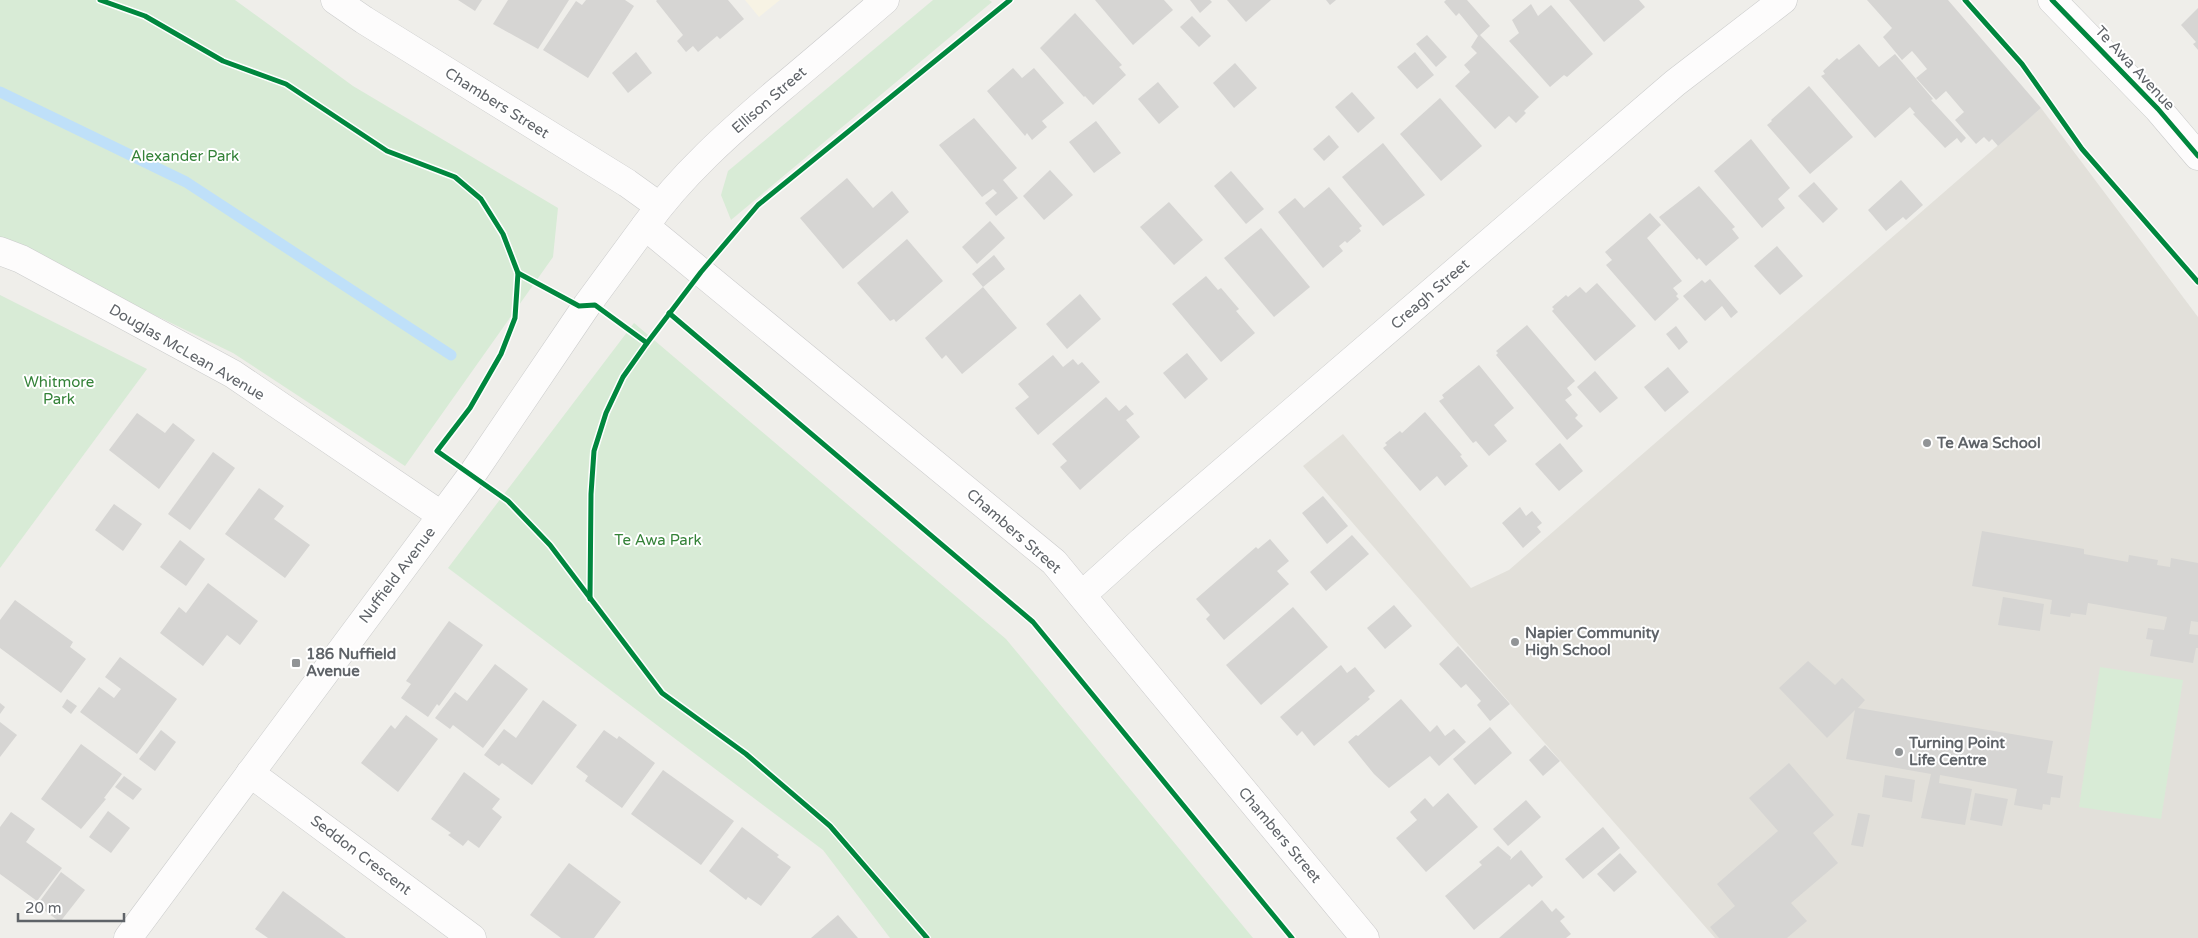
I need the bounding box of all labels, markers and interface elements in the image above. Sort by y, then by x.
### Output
street label: Te Awa Avenue [2091,22,2179,114]
street label: Ellison Street [728,63,810,137]
street label: Chambers Street [442,64,553,142]
park label: Alexander Park [131,147,239,165]
street label: Creagh Street [1387,255,1473,333]
street label: Douglas McLean Avenue [106,300,268,404]
park label: Whitmore Park [24,373,94,408]
place label: Te Awa School [1936,434,2041,452]
marker: Te Awa School [1921,437,1933,449]
street label: Chambers Street [963,485,1065,577]
street label: Nuffield Avenue [355,523,439,627]
park label: Te Awa Park [614,531,702,549]
place label: Napier Community High School [1525,624,1659,660]
marker: Napier Community High School [1509,636,1521,648]
place label: 186 Nuffield Avenue [306,645,396,680]
marker: 186 Nuffield Avenue [290,657,302,669]
place label: Turning Point Life Centre [1908,734,2005,769]
marker: Turning Point Life Centre [1893,746,1905,758]
street label: Chambers Street [1235,783,1325,887]
street label: Seddon Crescent [307,811,415,899]
scale bar [18,890,124,922]
text: 20 m [25,899,62,917]

